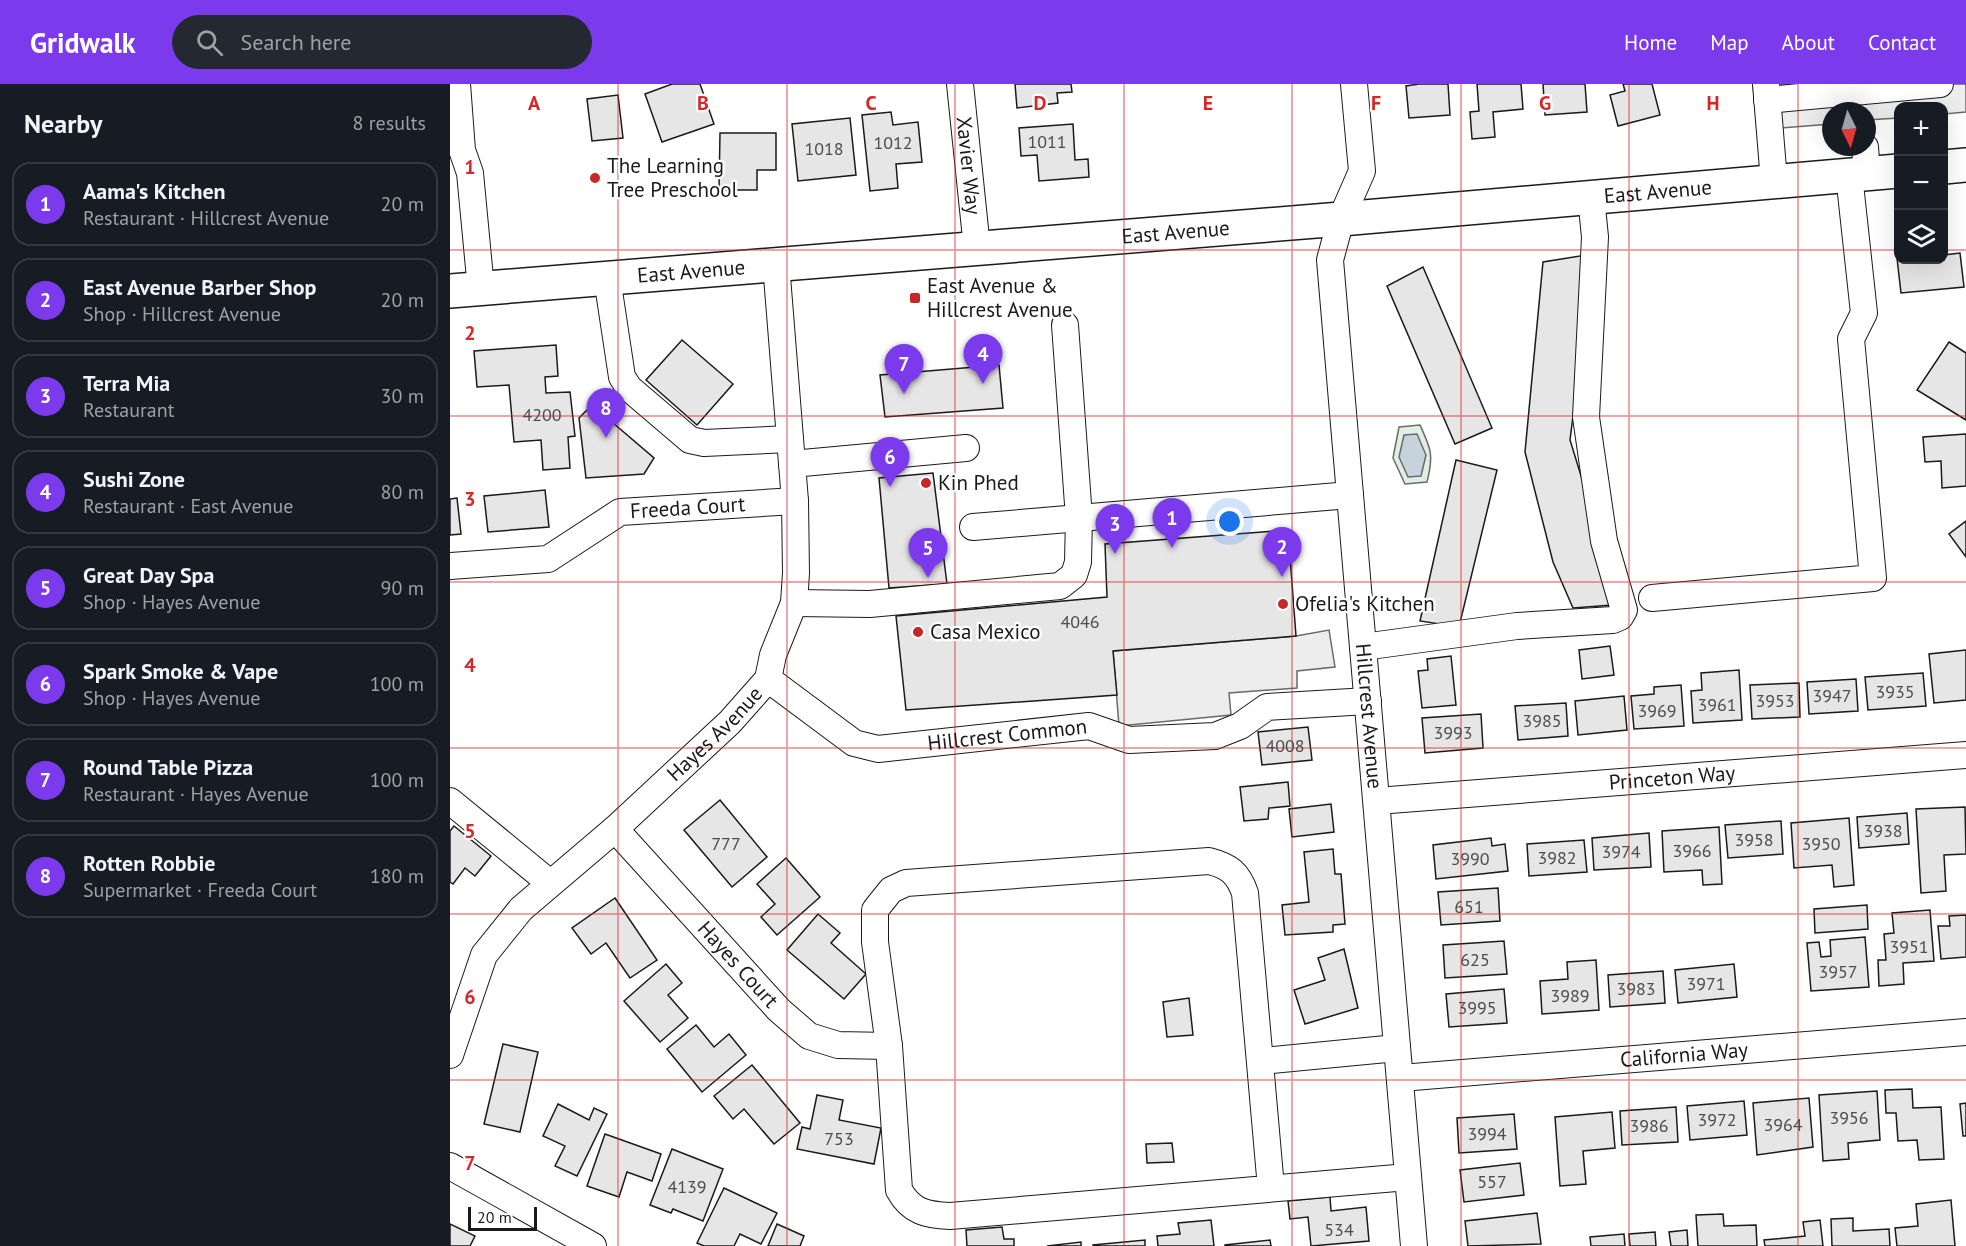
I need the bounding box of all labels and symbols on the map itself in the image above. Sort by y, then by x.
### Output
text: A [528,90,541,116]
text: B [697,90,709,116]
text: C [865,90,877,116]
text: D [1034,90,1047,116]
text: E [1203,90,1213,116]
text: F [1371,90,1381,116]
text: G [1539,90,1551,116]
text: H [1706,90,1720,116]
north arrow [1822,102,1876,156]
street label: Xavier Way [950,115,987,216]
house number: 1011 [1027,130,1067,153]
house number: 1012 [873,131,913,154]
house number: 1018 [804,137,844,160]
place label: The Learning Tree Preschool [607,152,738,203]
text: 1 [464,154,476,180]
marker: The Learning Tree Preschool [588,171,602,185]
street label: East Avenue [1603,173,1713,209]
street label: East Avenue [1121,214,1231,250]
street label: East Avenue [636,253,746,289]
place label: East Avenue & Hillcrest Avenue [927,272,1073,323]
marker: East Avenue & Hillcrest Avenue [908,291,922,305]
text: 2 [464,320,476,346]
pin: 4 [964,334,1002,384]
pin: 7 [884,344,924,394]
pin: 8 [586,388,626,438]
house number: 4200 [522,403,562,426]
pin: 6 [870,438,910,487]
place label: Kin Phed [938,469,1019,496]
marker: Kin Phed [919,476,933,490]
text: 3 [464,486,476,512]
street label: Freeda Court [629,490,746,524]
pin: 1 [1152,498,1192,548]
pin: 3 [1096,504,1134,554]
your location [1215,507,1244,536]
pin: 5 [908,528,948,578]
pin: 2 [1262,528,1302,577]
place label: Ofelia's Kitchen [1295,590,1435,617]
marker: Ofelia's Kitchen [1276,597,1290,611]
house number: 4046 [1060,610,1100,633]
place label: Casa Mexico [930,618,1040,645]
marker: Casa Mexico [911,625,925,639]
street label: Hillcrest Avenue [1350,642,1389,790]
text: 4 [464,652,476,678]
house number: 3935 [1875,680,1915,703]
street label: Hayes Avenue [661,681,768,787]
house number: 3947 [1812,684,1852,707]
house number: 3953 [1755,689,1795,712]
house number: 3961 [1697,693,1737,716]
house number: 3969 [1637,699,1677,722]
house number: 3985 [1522,709,1562,732]
street label: Hillcrest Common [926,712,1088,757]
house number: 3993 [1433,721,1473,744]
house number: 4008 [1265,734,1305,757]
street label: Princeton Way [1608,759,1736,796]
text: 5 [464,818,476,844]
house number: 3938 [1863,819,1903,842]
house number: 3958 [1734,828,1774,851]
house number: 777 [711,832,741,855]
house number: 3950 [1801,832,1841,855]
house number: 3966 [1672,839,1712,862]
house number: 3974 [1601,840,1641,863]
house number: 3982 [1537,846,1577,869]
house number: 3990 [1450,847,1490,870]
house number: 651 [1454,895,1484,918]
street label: Hayes Court [692,915,785,1013]
house number: 3951 [1889,935,1929,958]
house number: 625 [1460,948,1490,971]
house number: 3957 [1818,960,1858,983]
house number: 3971 [1686,972,1726,995]
house number: 3983 [1616,977,1656,1000]
text: 6 [464,984,476,1010]
house number: 3989 [1550,984,1590,1007]
house number: 3995 [1457,996,1497,1019]
street label: California Way [1619,1036,1749,1073]
house number: 3956 [1829,1106,1869,1129]
house number: 3972 [1697,1108,1737,1131]
house number: 3964 [1763,1113,1803,1136]
house number: 3986 [1629,1114,1669,1137]
house number: 3994 [1467,1122,1507,1145]
house number: 753 [824,1127,854,1150]
text: 7 [464,1150,476,1176]
house number: 557 [1477,1170,1507,1193]
house number: 4139 [667,1175,707,1198]
scale bar [468,1204,537,1232]
house number: 534 [1324,1218,1354,1241]

